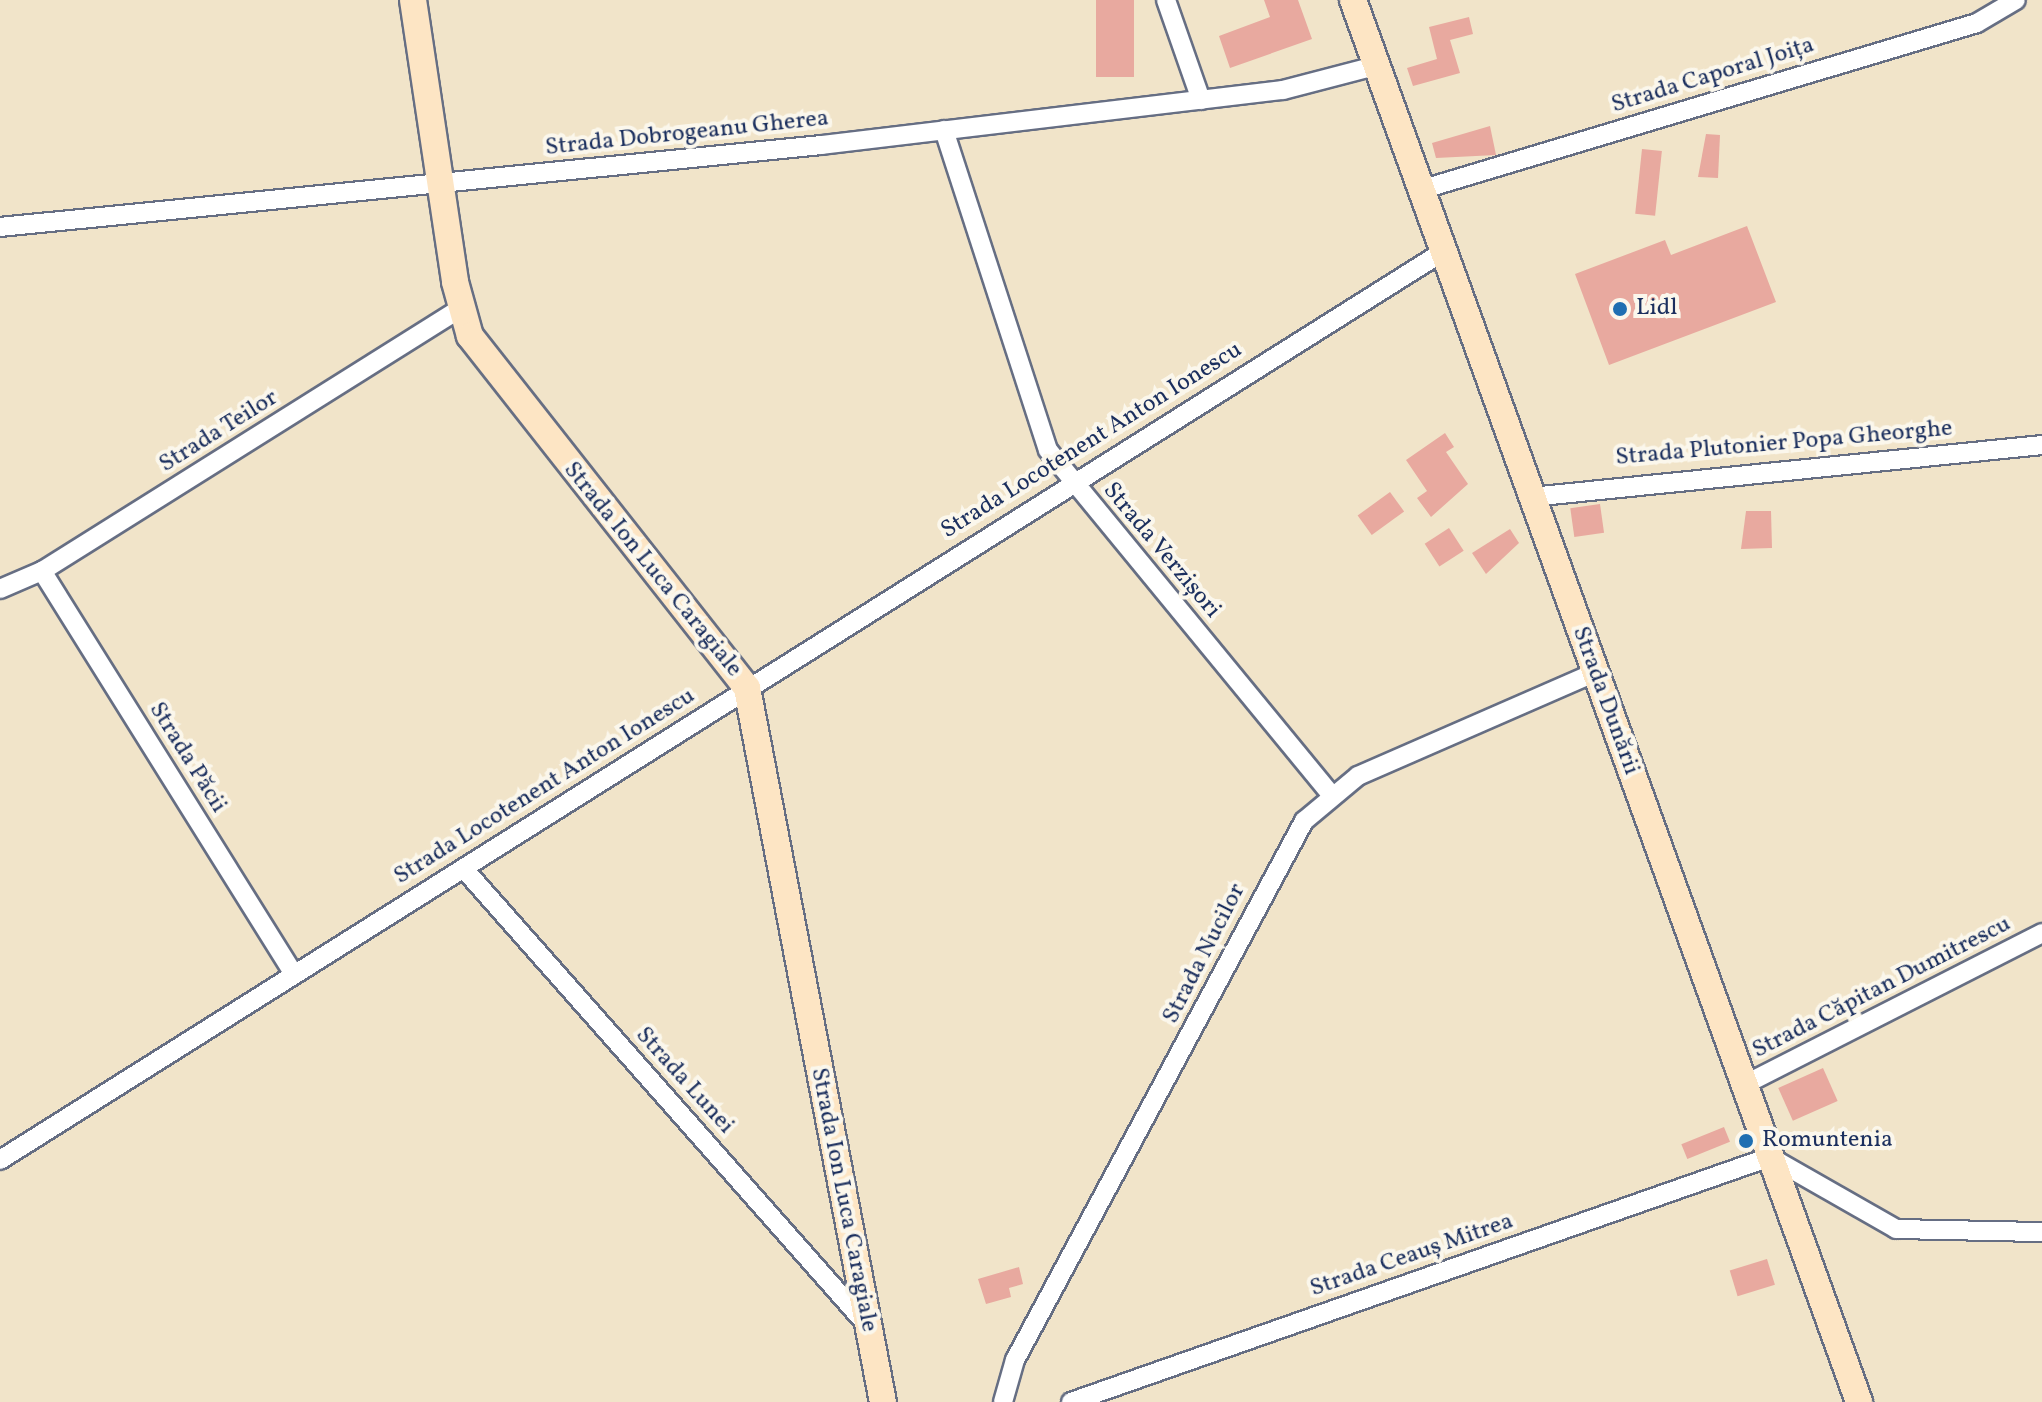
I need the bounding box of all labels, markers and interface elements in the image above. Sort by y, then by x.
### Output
street label: Strada Caporal Joița [1608,31,1818,121]
street label: Strada Dobrogeanu Gherea [544,105,830,163]
place label: Lidl [1636,295,1677,323]
marker: Lidl [1611,300,1629,318]
street label: Strada Locotenent Anton Ionescu [936,336,1248,546]
street label: Strada Teilor [154,384,284,480]
street label: Strada Plutonier Popa Gheorghe [1614,415,1954,473]
street label: Strada Ion Luca Caragiale [556,457,748,683]
street label: Strada Verzișori [1096,477,1226,625]
street label: Strada Dunării [1565,623,1645,779]
street label: Strada Locotenent Anton Ionescu [389,682,701,892]
street label: Strada Păcii [142,697,232,819]
street label: Strada Nucilor [1157,879,1253,1029]
street label: Strada Căpitan Dumitrescu [1748,910,2016,1066]
street label: Strada Lunei [629,1022,739,1140]
street label: Strada Ion Luca Caragiale [803,1065,883,1335]
place label: Romuntenia [1762,1127,1893,1155]
marker: Romuntenia [1737,1132,1755,1150]
street label: Strada Ceauș Mitrea [1307,1208,1517,1304]

